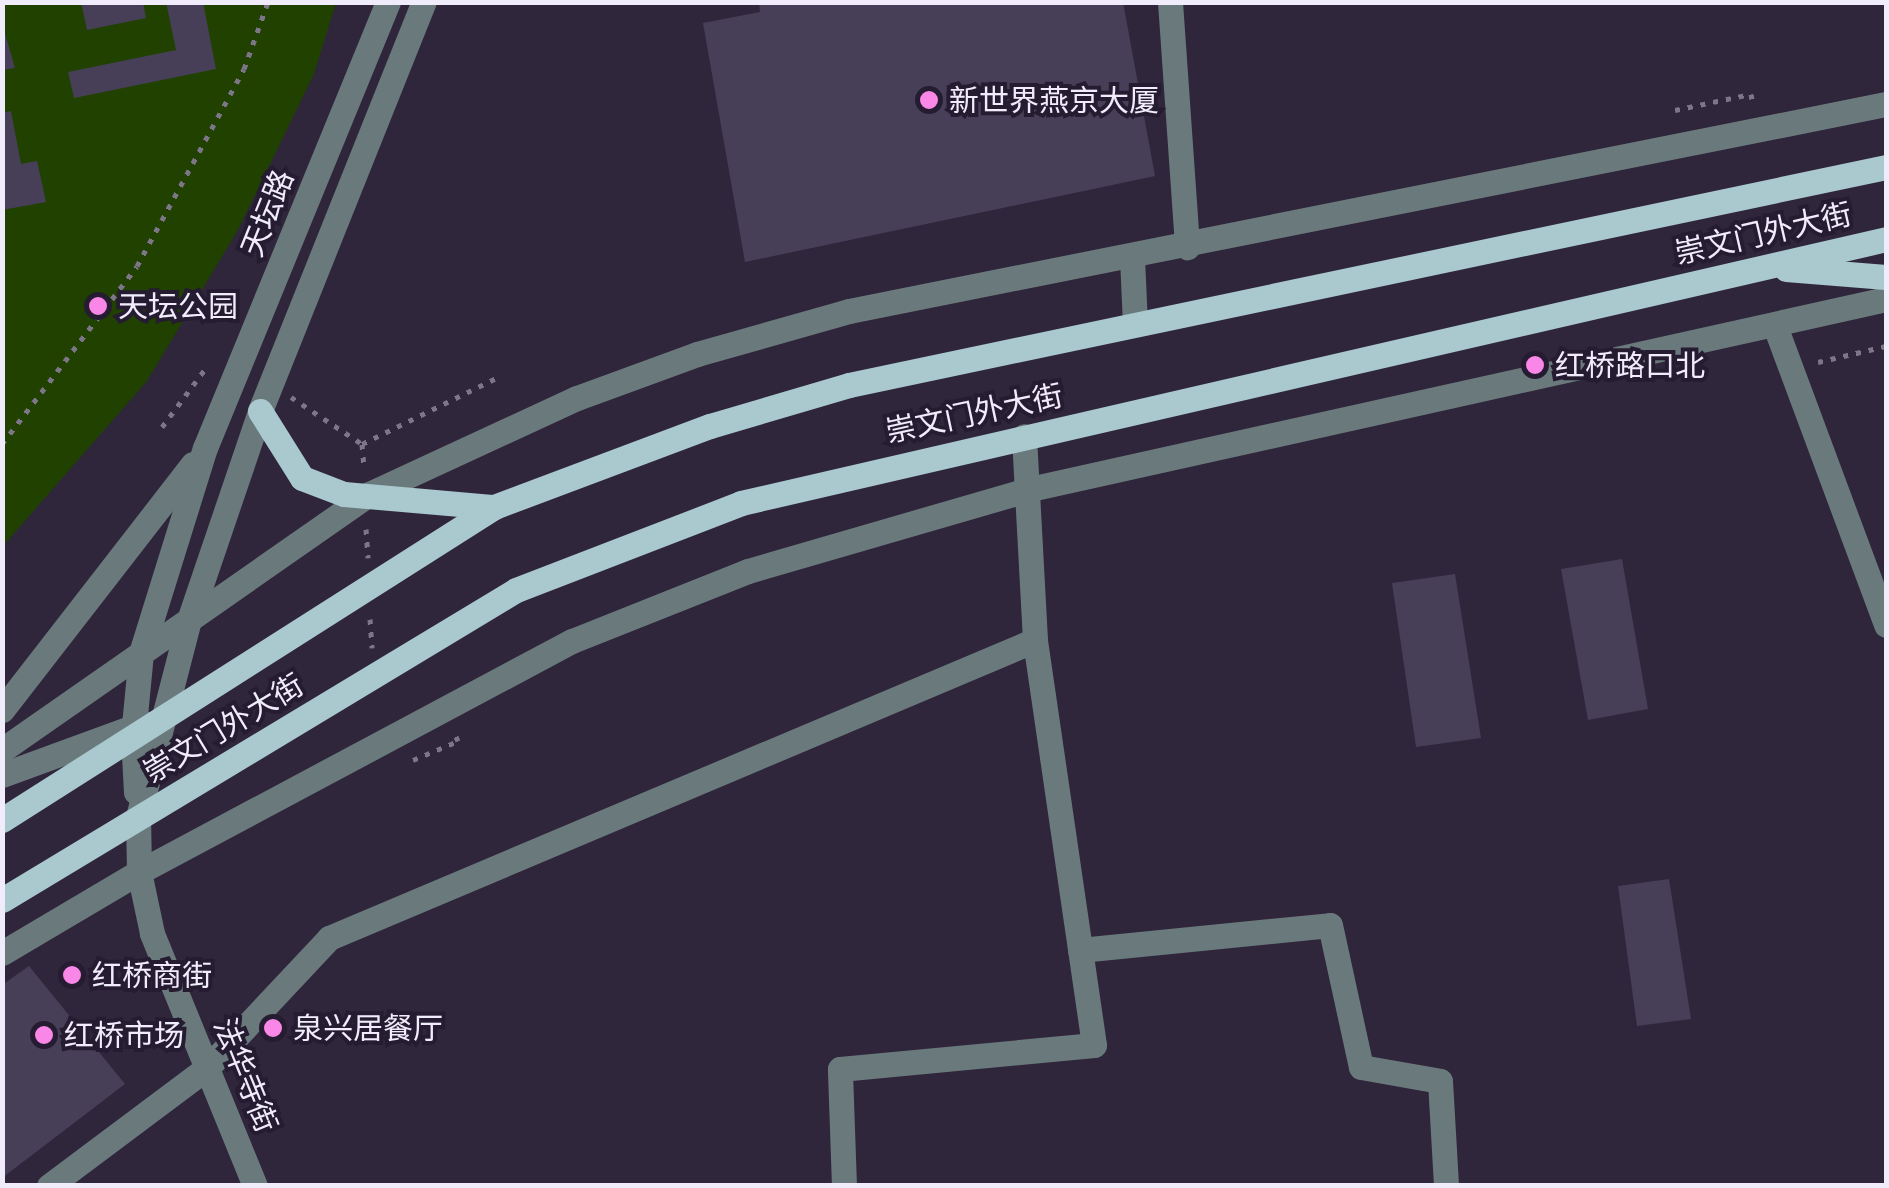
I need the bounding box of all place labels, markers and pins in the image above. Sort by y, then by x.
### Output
place label: 新世界燕京大厦 [949,82,1159,118]
marker: 新世界燕京大厦 [918,89,940,111]
place label: 天坛公园 [118,288,238,324]
marker: 天坛公园 [87,295,109,317]
place label: 红桥路口北 [1555,347,1705,383]
marker: 红桥路口北 [1524,354,1546,376]
place label: 红桥商街 [92,957,212,993]
marker: 红桥商街 [61,964,83,986]
place label: 泉兴居餐厅 [293,1010,443,1046]
place label: 红桥市场 [64,1017,184,1053]
marker: 泉兴居餐厅 [262,1017,284,1039]
marker: 红桥市场 [33,1024,55,1046]

